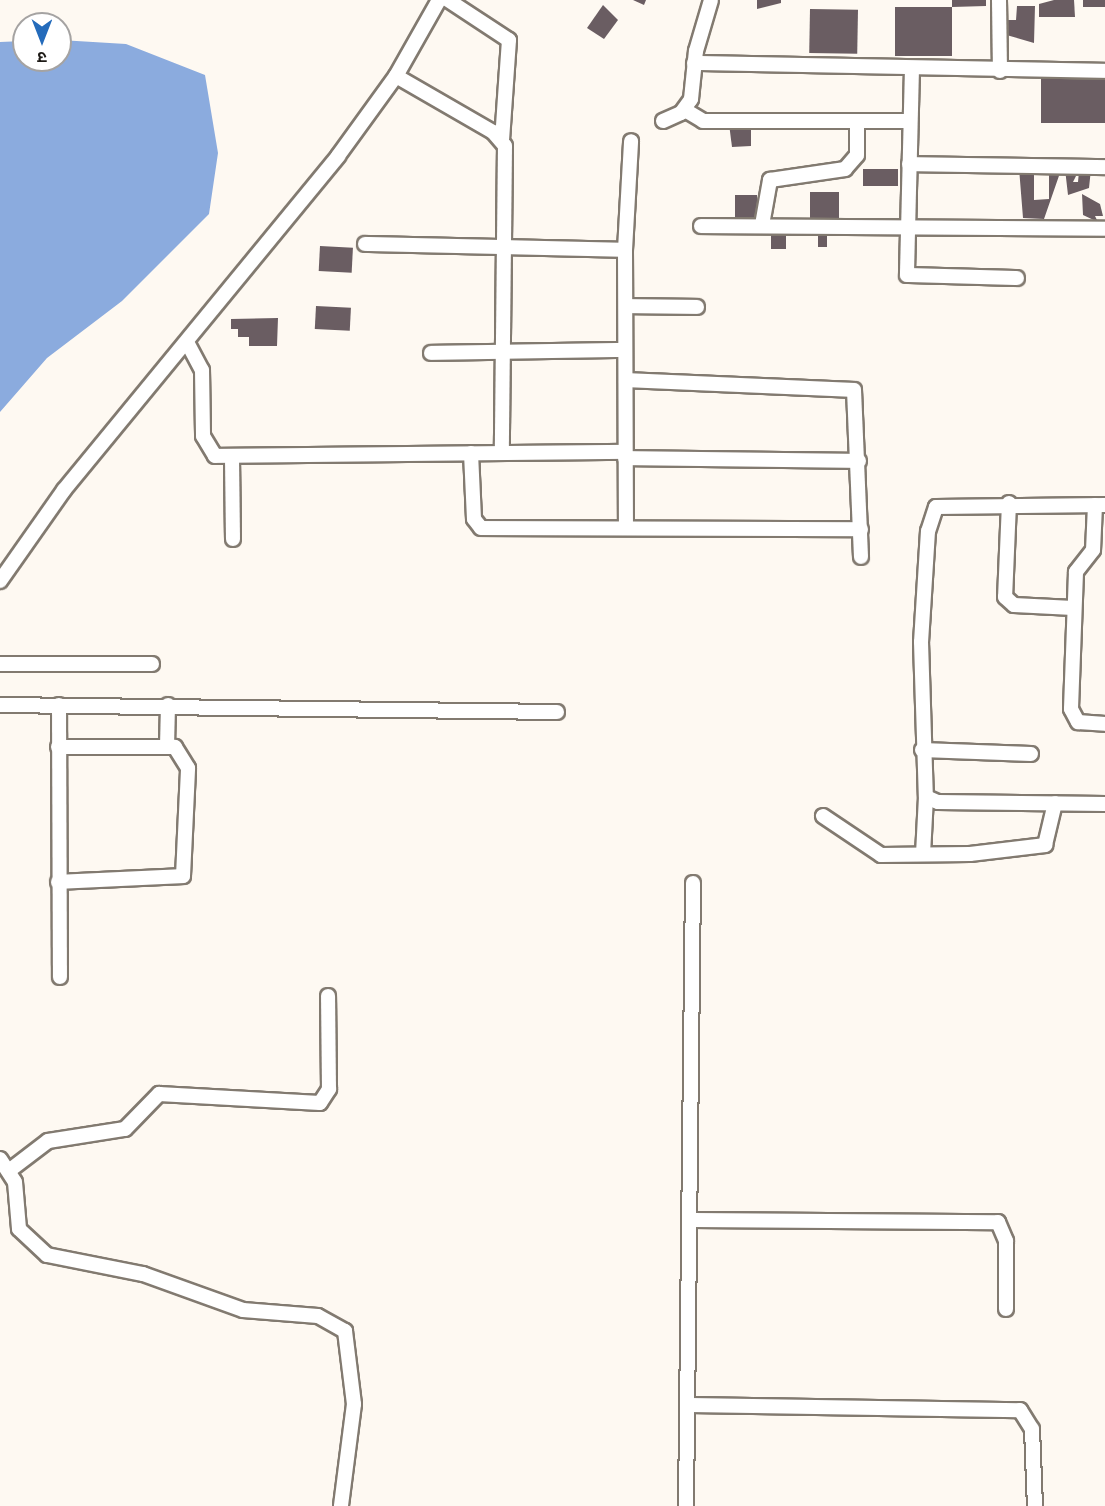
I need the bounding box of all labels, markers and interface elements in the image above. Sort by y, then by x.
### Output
north arrow [12,12,72,72]
text: उ [37,49,47,68]

